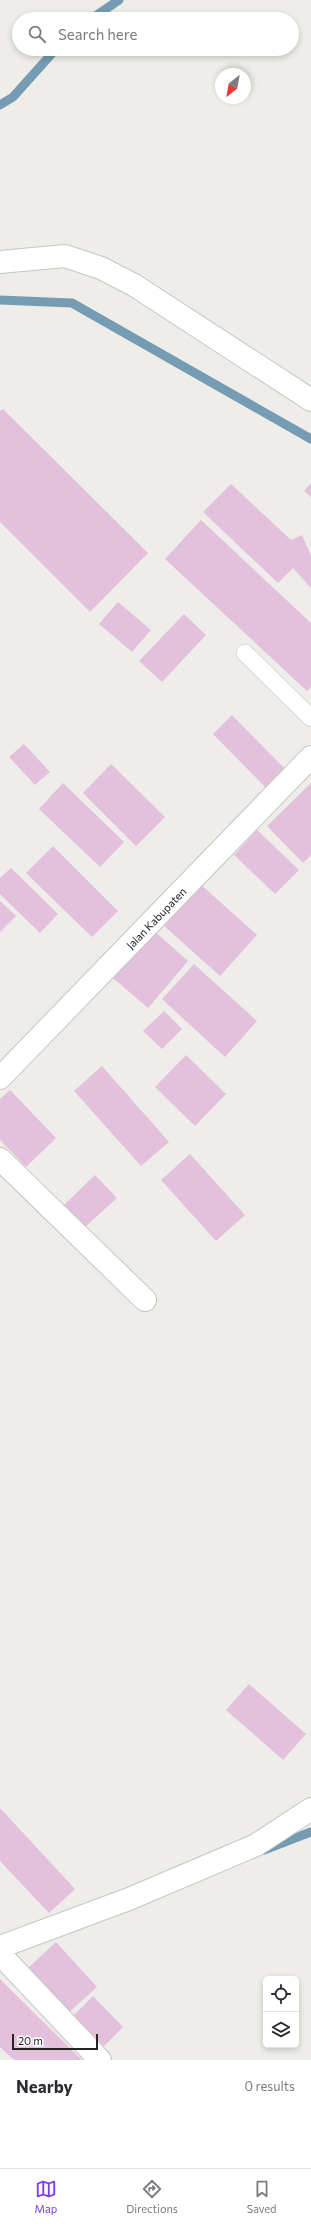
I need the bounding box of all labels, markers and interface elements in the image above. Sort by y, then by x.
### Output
search box [12,12,299,56]
icon: search [26,23,48,45]
text: Search here [58,25,137,43]
north arrow [215,68,251,104]
street label: Jalan Kabupaten [123,885,189,952]
map controls [263,1976,299,2048]
button: locate [263,1976,299,2012]
button: layers [263,2012,299,2048]
scale bar [12,2032,98,2051]
text: 20 m [18,2034,43,2047]
text: Nearby [16,2076,73,2097]
text: 0 results [244,2078,295,2094]
tab: Map [35,2178,57,2215]
tab: Directions [126,2178,178,2215]
tab: Saved [247,2178,276,2215]

